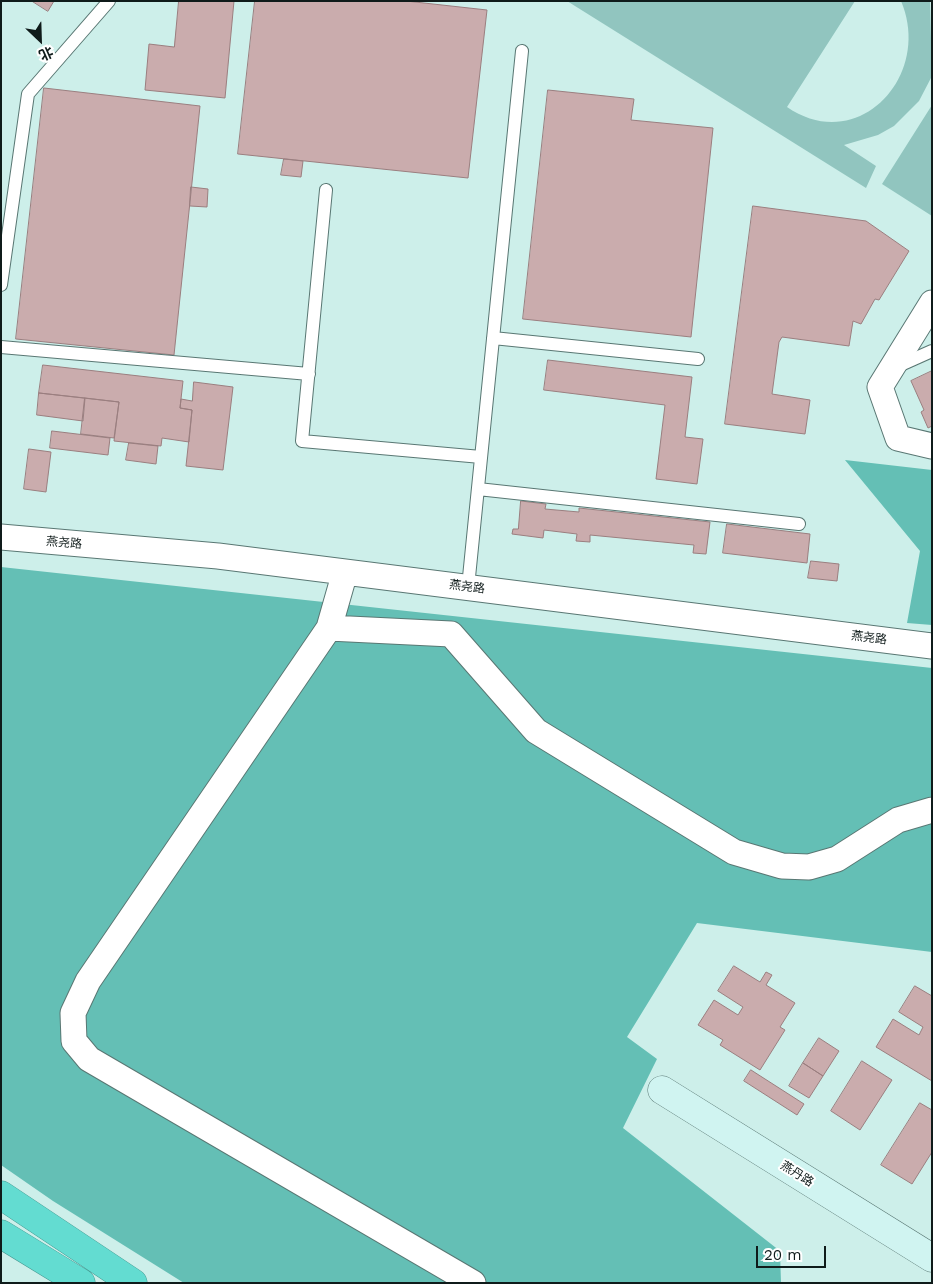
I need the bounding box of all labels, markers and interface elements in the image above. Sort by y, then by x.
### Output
north arrow [15,15,65,65]
text: 北 [36,44,56,64]
street label: 燕尧路 [45,534,83,552]
street label: 燕尧路 [448,578,486,596]
street label: 燕尧路 [850,629,888,647]
street label: 燕丹路 [778,1158,816,1190]
scale bar [758,1236,828,1268]
text: 20 m [764,1246,802,1264]

